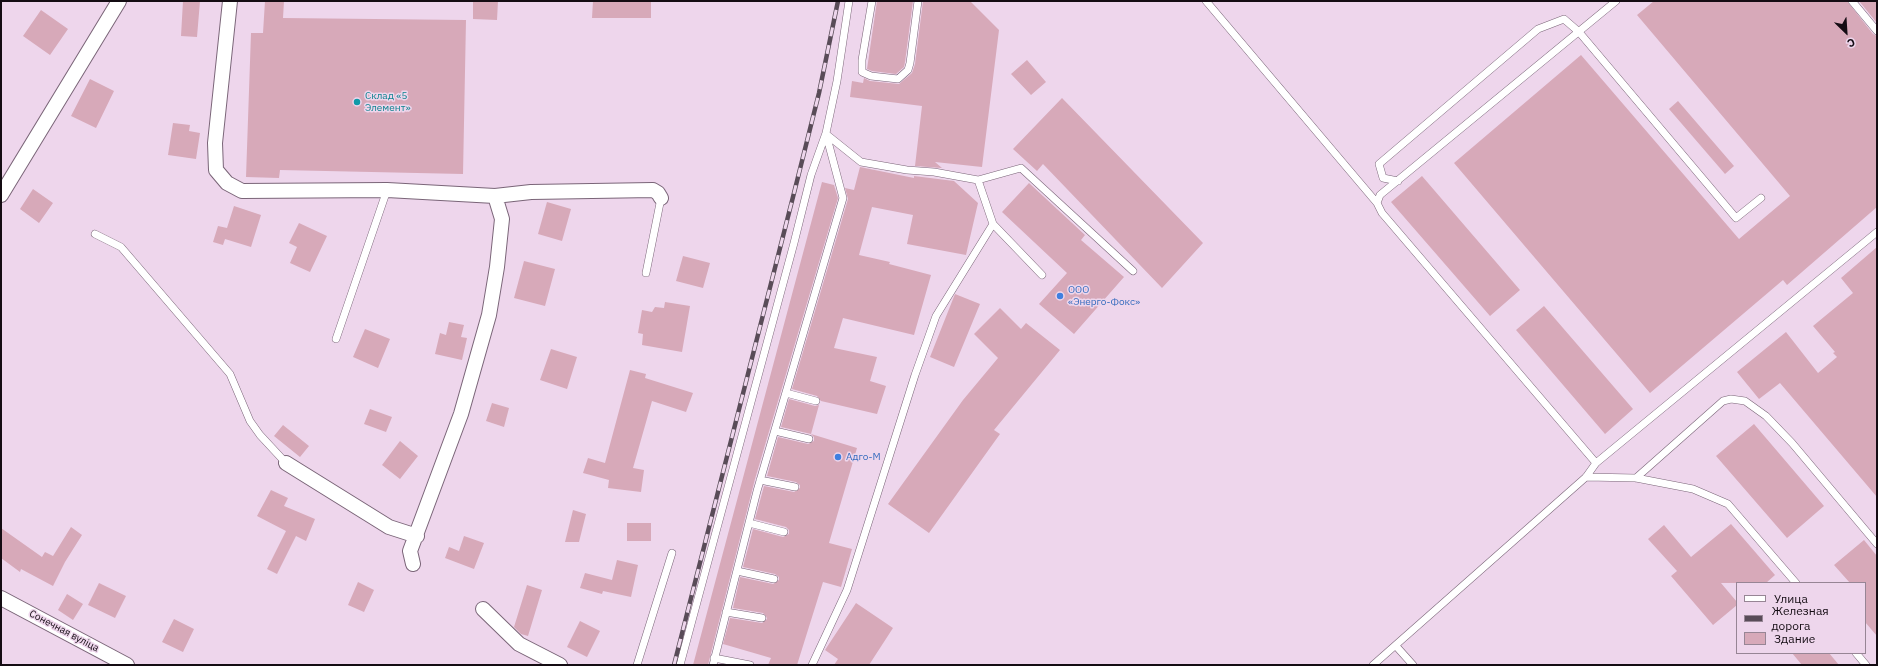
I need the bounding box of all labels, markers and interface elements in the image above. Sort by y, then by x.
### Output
north arrow [1826,12,1866,52]
text: С [1845,35,1857,51]
place label: Склад «5 Элемент» [365,90,411,114]
marker: Склад «5 Элемент» [352,97,362,107]
place label: ООО «Энерго-Фокс» [1068,284,1140,308]
marker: ООО «Энерго-Фокс» [1055,291,1065,301]
place label: Адго-М [846,451,881,463]
marker: Адго-М [833,452,843,462]
legend [1736,582,1866,654]
text: Улица [1774,591,1808,606]
text: Железная дорога [1771,603,1829,633]
street label: Сонечная вуліца [27,608,101,654]
text: Здание [1774,631,1815,646]

